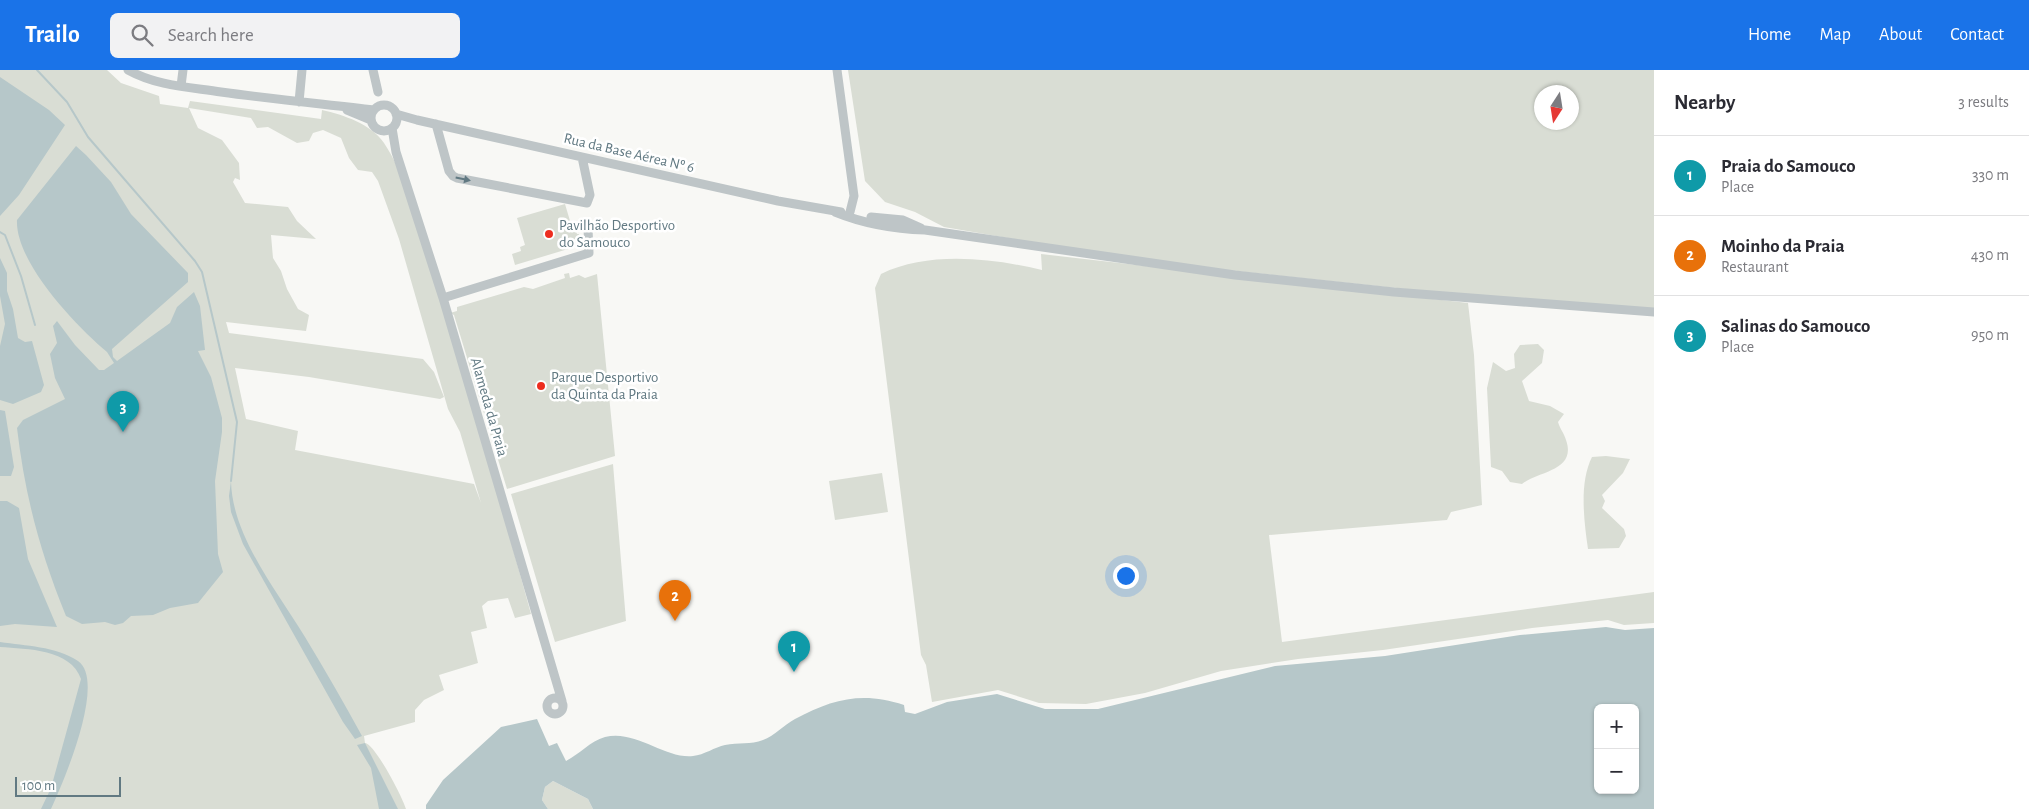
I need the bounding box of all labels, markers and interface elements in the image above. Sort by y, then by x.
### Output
search box [110,13,460,58]
icon: search [128,21,156,49]
text: Trailo [25,23,80,47]
text: Search here [168,26,254,45]
text: Home [1748,26,1791,44]
text: Map [1819,26,1851,44]
text: About [1879,26,1922,44]
text: Contact [1950,26,2004,44]
north arrow [1534,85,1579,130]
text: Nearby [1674,92,1735,113]
text: 3 results [1958,94,2009,110]
street label: Rua da Base Aérea Nº 6 [562,131,696,175]
text: Praia do Samouco [1721,157,1856,176]
text: 1 [1687,167,1693,183]
text: 330 m [1972,167,2009,183]
one-way arrow [456,175,471,183]
text: Place [1721,179,1754,195]
place label: Pavilhão Desportivo do Samouco [559,218,675,250]
marker: Pavilhão Desportivo do Samouco [543,228,555,240]
text: Moinho da Praia [1721,237,1845,256]
text: 2 [1686,247,1694,263]
text: 430 m [1971,247,2009,263]
text: Restaurant [1721,259,1789,275]
text: Salinas do Samouco [1721,317,1870,336]
text: 3 [1687,327,1693,343]
text: 950 m [1971,327,2009,343]
text: Place [1721,339,1754,355]
street label: Alameda da Praia [468,356,510,458]
place label: Parque Desportivo da Quinta da Praia [551,370,658,402]
marker: Parque Desportivo da Quinta da Praia [535,380,547,392]
pin: 3 [107,391,139,432]
your location [1113,563,1139,589]
pin: 2 [659,580,691,621]
pin: 1 [778,631,810,672]
map controls [1594,704,1639,794]
button: + [1594,704,1639,749]
button: − [1594,749,1639,794]
scale bar [15,774,121,797]
text: 100 m [22,779,55,793]

